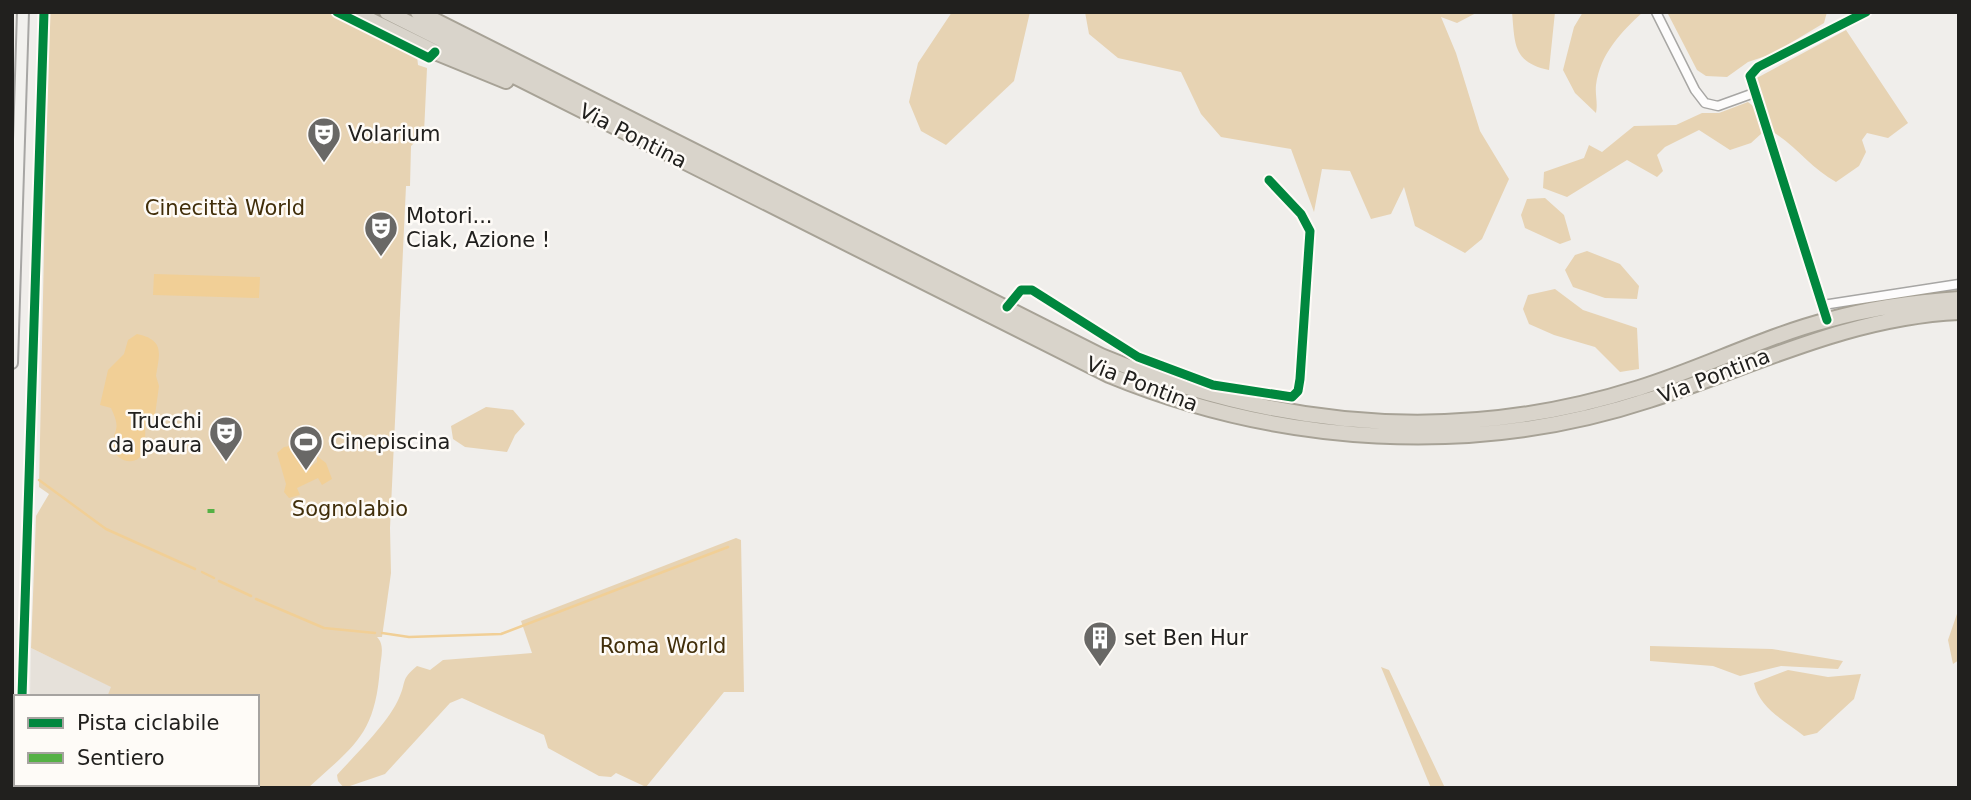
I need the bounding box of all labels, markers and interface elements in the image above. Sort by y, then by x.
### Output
street label: Via Pontina [575,99,691,173]
theatre icon: Volarium [305,115,343,164]
place label: Volarium [348,122,441,146]
park label: Cinecittà World [145,196,305,220]
place label: Motori... Ciak, Azione ! [406,204,550,252]
theatre icon: Motori... Ciak, Azione ! [362,209,400,258]
street label: Via Pontina [1655,344,1773,408]
street label: Via Pontina [1083,352,1201,416]
place label: Trucchi da paura [108,409,202,457]
theatre icon: Trucchi da paura [207,414,245,463]
sports icon: Cinepiscina [287,423,325,472]
place label: Cinepiscina [330,430,450,454]
park label: Sognolabio [292,497,408,521]
building icon: set Ben Hur [1081,619,1119,668]
place label: set Ben Hur [1124,626,1248,650]
park label: Roma World [600,634,726,658]
legend [14,695,259,786]
text: Pista ciclabile [77,711,219,735]
text: Sentiero [77,746,165,770]

